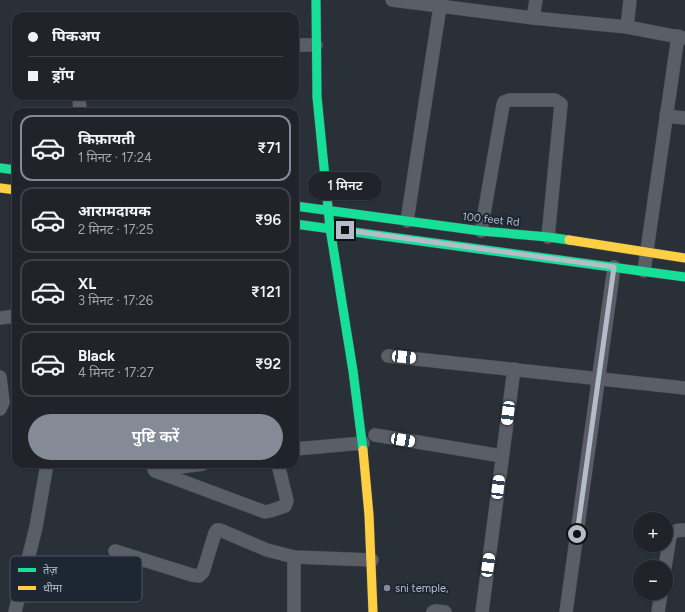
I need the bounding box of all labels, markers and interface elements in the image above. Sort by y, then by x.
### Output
text: पिकअप [52,27,100,45]
text: ड्रॉप [52,66,74,84]
icon: car [30,130,66,166]
text: किफ़ायती [78,130,135,148]
text: ₹71 [257,139,281,157]
text: 1 मिनट · 17:24 [78,150,152,165]
callout: 1 मिनट [308,172,382,200]
text: 1 मिनट [328,178,362,193]
icon: car [30,202,66,238]
text: आरामदायक [78,202,151,220]
street label: 100 feet Rd [462,210,520,229]
text: ₹96 [255,211,281,229]
route end [336,221,354,239]
text: 2 मिनट · 17:25 [78,222,154,237]
icon: car [30,274,66,310]
text: XL [78,275,96,293]
text: ₹121 [251,283,281,301]
text: 3 मिनट · 17:26 [78,293,153,308]
icon: car [30,346,66,382]
text: Black [78,347,115,365]
car [391,350,417,364]
text: ₹92 [255,355,281,373]
text: 4 मिनट · 17:27 [78,365,154,380]
car [501,400,515,426]
button: पुष्टि करें [28,414,283,460]
car [390,432,416,448]
car [491,474,505,500]
map controls [633,512,673,600]
button: + [633,512,673,552]
route start [568,525,586,543]
car [480,552,496,578]
legend [10,556,142,602]
button: − [633,560,673,600]
text: तेज़ [43,564,58,577]
text: धीमा [43,582,62,595]
place label: sni temple, [395,582,449,595]
marker: sni temple, [382,583,392,593]

